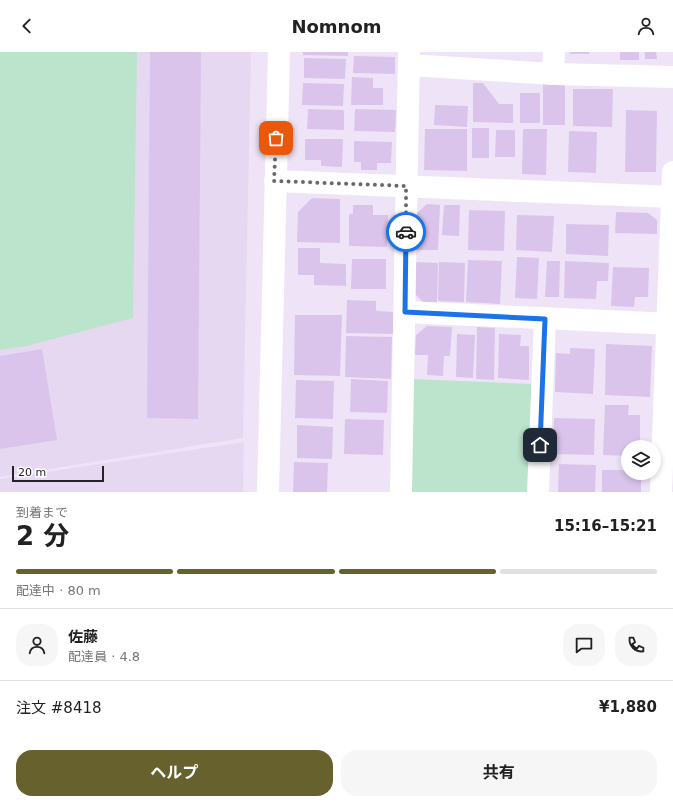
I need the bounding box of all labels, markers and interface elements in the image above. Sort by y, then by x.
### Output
icon: back [16,15,38,37]
icon: person [635,15,657,37]
text: Nomnom [291,16,382,37]
pin [259,121,293,155]
icon: bag [265,127,287,149]
courier [386,212,426,252]
icon: car [395,221,417,243]
pin [523,428,557,462]
icon: home [529,434,551,456]
map controls [621,440,661,480]
button: layers [621,440,661,480]
scale bar [12,464,104,483]
text: 20 m [18,466,46,479]
text: 到着まで [16,505,68,520]
text: 15:16–15:21 [554,517,657,535]
text: 2 分 [16,521,69,551]
text: 配達中 · 80 m [16,583,101,598]
button: person [16,624,58,666]
button: chat [563,624,605,666]
button: phone [615,624,657,666]
text: 佐藤 [68,628,98,646]
text: 配達員 · 4.8 [68,649,140,664]
text: ¥1,880 [599,698,657,716]
text: 注文 #8418 [16,699,102,717]
button: ヘルプ [16,750,333,796]
button: 共有 [341,750,657,796]

